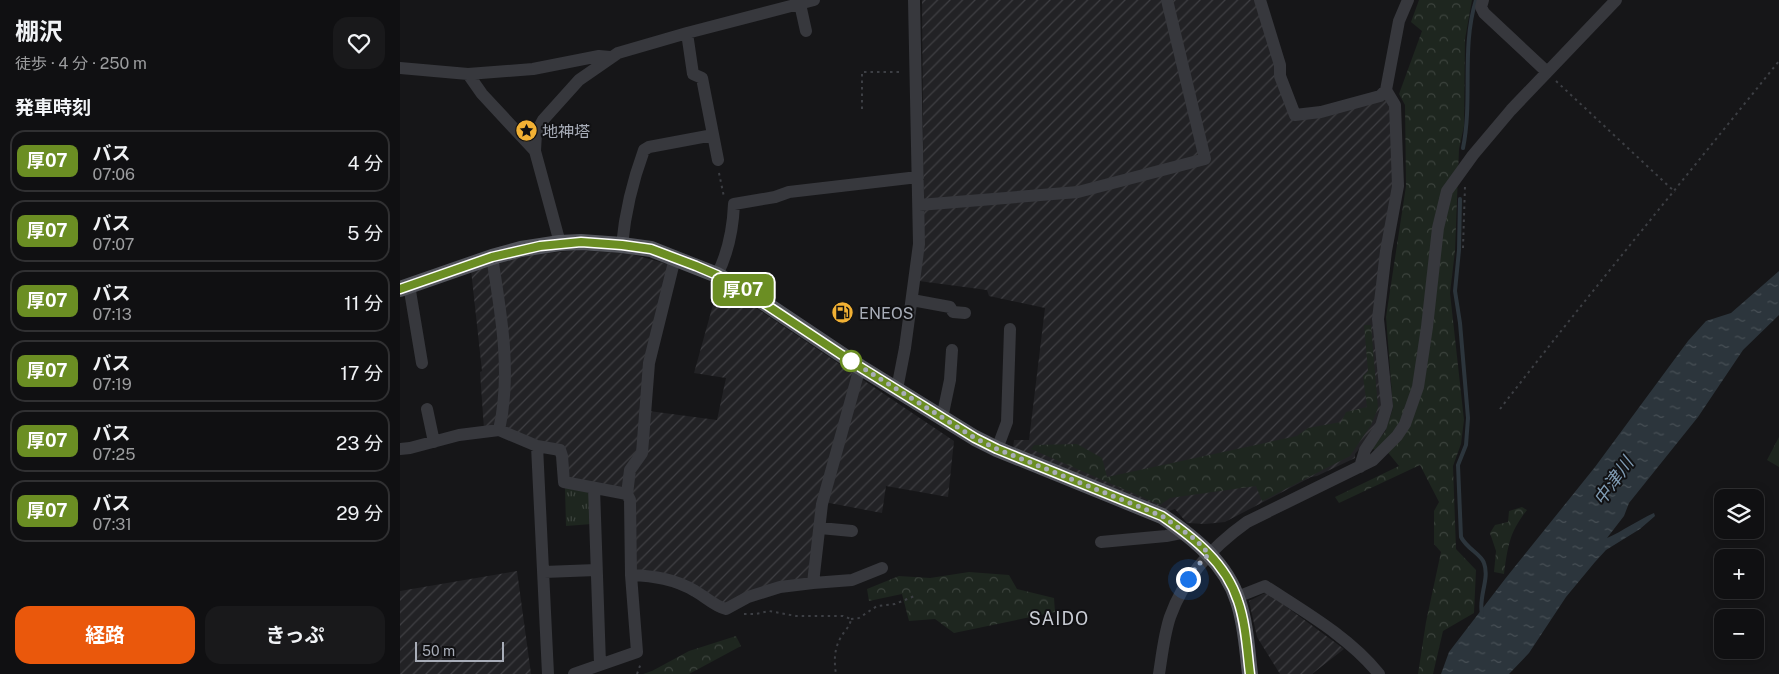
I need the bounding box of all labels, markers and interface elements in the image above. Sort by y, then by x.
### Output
text: 棚沢 [15,17,63,45]
button: heart [333,17,385,69]
text: 徒歩 · 4 分 · 250 m [15,54,147,73]
text: 発車時刻 [15,96,91,118]
place icon: 地神塔 [514,119,538,143]
place label: 地神塔 [542,122,590,141]
text: バス [93,142,131,164]
text: 厚07 [27,150,68,171]
text: 4 分 [347,152,383,174]
text: 07:06 [93,165,135,184]
text: バス [93,212,131,234]
text: 厚07 [27,220,68,241]
text: 5 分 [347,222,383,244]
text: 07:07 [93,235,134,254]
line badge: 厚07 [714,274,772,306]
text: 厚07 [723,279,763,300]
text: バス [93,282,131,304]
text: 厚07 [27,290,68,311]
text: 11 分 [344,292,383,314]
fuel station icon: ENEOS [831,301,855,325]
place label: ENEOS [859,304,913,323]
text: 07:13 [93,305,132,324]
unlabelled marker [840,350,862,372]
text: バス [93,352,131,374]
text: 厚07 [27,360,68,381]
text: 17 分 [340,362,383,384]
text: 07:19 [93,375,132,394]
text: バス [93,422,131,444]
text: 厚07 [27,430,68,451]
text: 23 分 [336,432,383,454]
text: 07:25 [93,445,135,464]
water label: 中津川 [1589,451,1639,509]
map controls [1714,489,1764,659]
button: layers [1714,489,1764,539]
text: バス [93,492,131,514]
text: 厚07 [27,500,68,521]
text: 29 分 [336,502,383,524]
text: 07:31 [93,515,132,534]
button: + [1714,549,1764,599]
your location [1176,567,1201,592]
button: 経路 [15,606,195,664]
button: きっぷ [205,606,385,664]
district label: SAIDO [1029,608,1089,629]
button: − [1714,609,1764,659]
scale bar [415,639,504,662]
text: 50 m [422,643,455,659]

